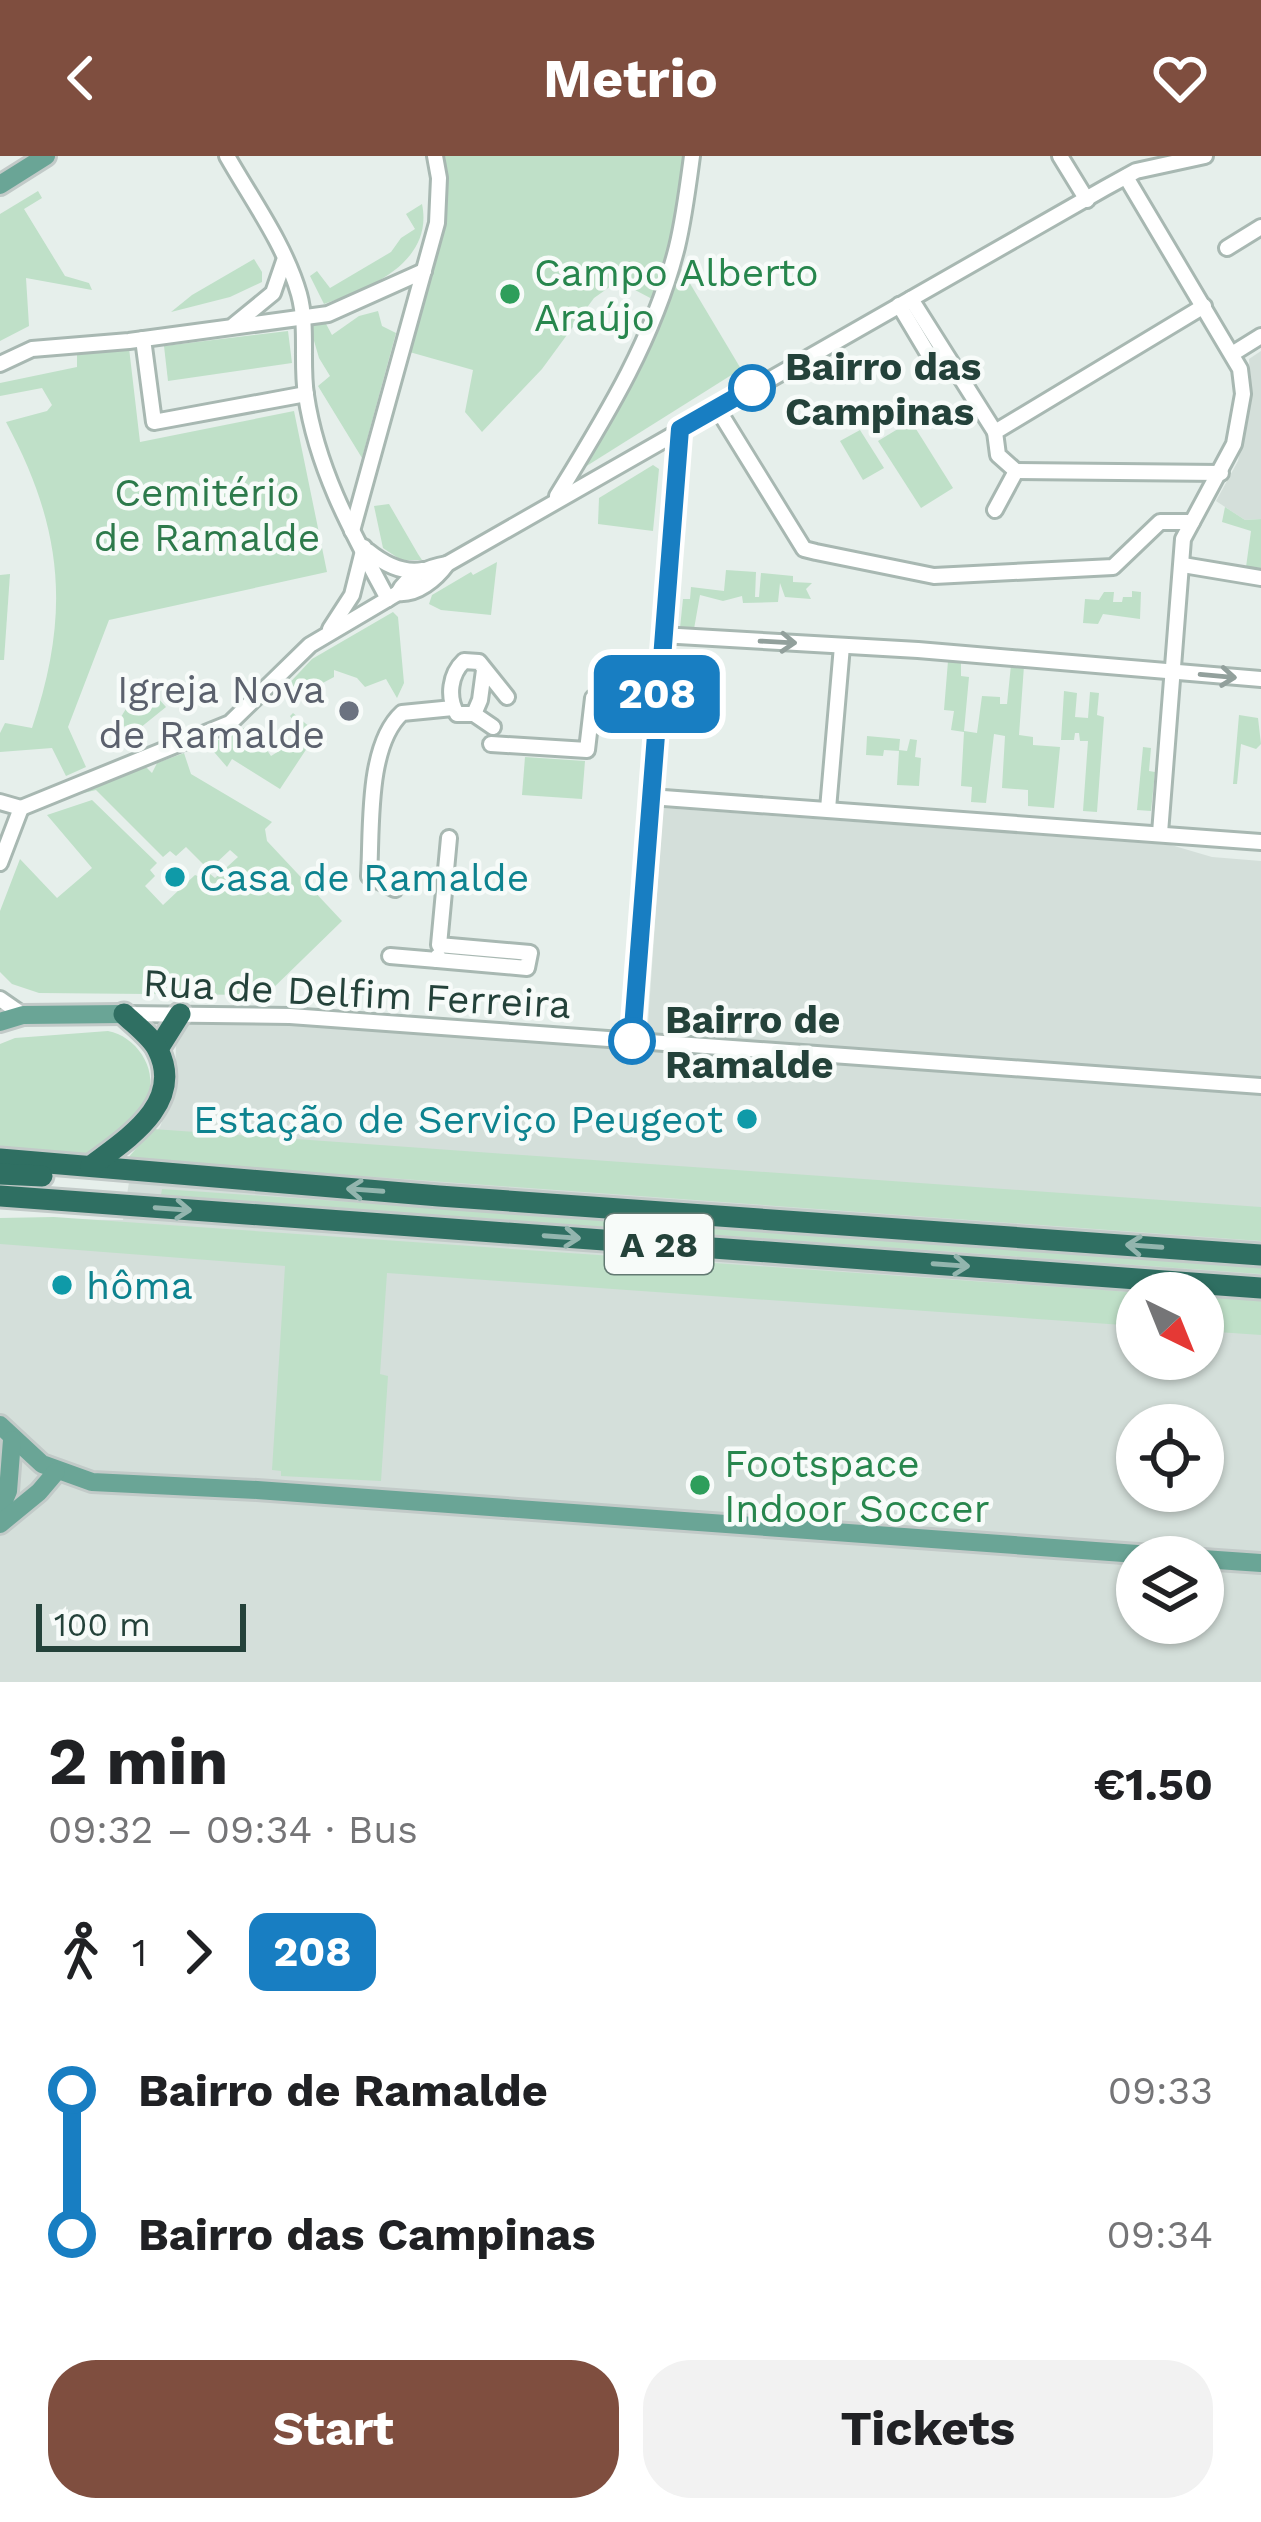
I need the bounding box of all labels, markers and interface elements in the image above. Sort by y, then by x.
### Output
icon: back [48,45,114,111]
icon: heart [1147,45,1213,111]
text: Metrio [543,47,718,110]
place label: Campo Alberto Araújo [534,250,819,340]
marker: Campo Alberto Araújo [497,281,523,307]
place label: Bairro das Campinas [785,344,981,434]
marker: Bairro das Campinas [730,366,774,410]
park label: Cemitério de Ramalde [94,470,320,560]
one-way arrow [758,631,797,654]
line badge: 208 [588,655,726,733]
one-way arrow [1198,664,1237,687]
place label: Igreja Nova de Ramalde [99,667,325,757]
text: 208 [618,669,696,718]
marker: Igreja Nova de Ramalde [336,698,362,724]
place label: Casa de Ramalde [199,855,529,900]
marker: Casa de Ramalde [162,864,188,890]
street label: Rua de Delfim Ferreira [142,960,572,1027]
place label: Bairro de Ramalde [665,997,840,1087]
marker: Bairro de Ramalde [610,1019,654,1063]
place label: Estação de Serviço Peugeot [193,1097,723,1142]
marker: Estação de Serviço Peugeot [734,1106,760,1132]
one-way arrow [346,1178,385,1201]
one-way arrow [153,1198,192,1221]
road number: A 28 [605,1214,713,1274]
one-way arrow [542,1226,581,1249]
one-way arrow [1125,1235,1164,1258]
one-way arrow [931,1254,970,1277]
place label: hôma [86,1263,193,1308]
marker: hôma [49,1272,75,1298]
north arrow [1116,1272,1224,1380]
map controls [1116,1272,1224,1644]
button: locate [1116,1404,1224,1512]
place label: Footspace Indoor Soccer [724,1441,990,1531]
marker: Footspace Indoor Soccer [687,1472,713,1498]
button: layers [1116,1536,1224,1644]
scale bar [36,1598,246,1651]
text: 100 m [54,1605,151,1644]
text: 2 min [48,1723,228,1800]
text: €1.50 [1094,1758,1213,1811]
text: 09:32 – 09:34 · Bus [48,1807,418,1852]
icon: walk [48,1919,114,1985]
icon: forward [165,1919,231,1985]
text: 208 [273,1927,352,1976]
text: 1 [132,1930,147,1975]
text: Bairro de Ramalde [138,2064,548,2117]
text: 09:33 [1108,2068,1213,2113]
text: Bairro das Campinas [138,2208,596,2261]
text: 09:34 [1107,2212,1213,2257]
button: Start [48,2360,619,2498]
button: Tickets [643,2360,1213,2498]

